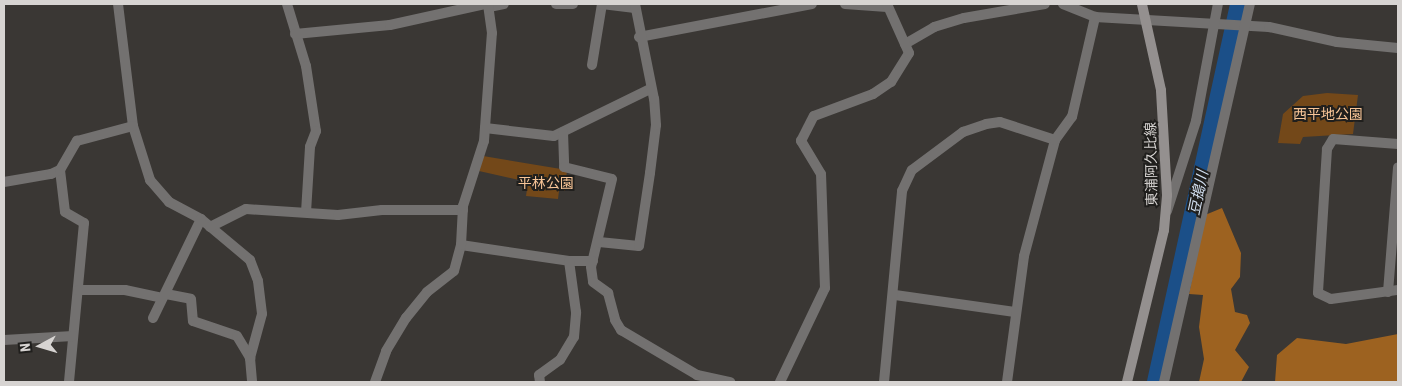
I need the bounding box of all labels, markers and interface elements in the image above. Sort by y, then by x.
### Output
park label: 西平地公園 [1293,106,1363,122]
street label: 東浦阿久比線 [1142,122,1160,206]
water label: 豆搗川 [1186,169,1212,217]
park label: 平林公園 [518,175,574,191]
north arrow [15,321,65,371]
text: N [17,342,33,353]

